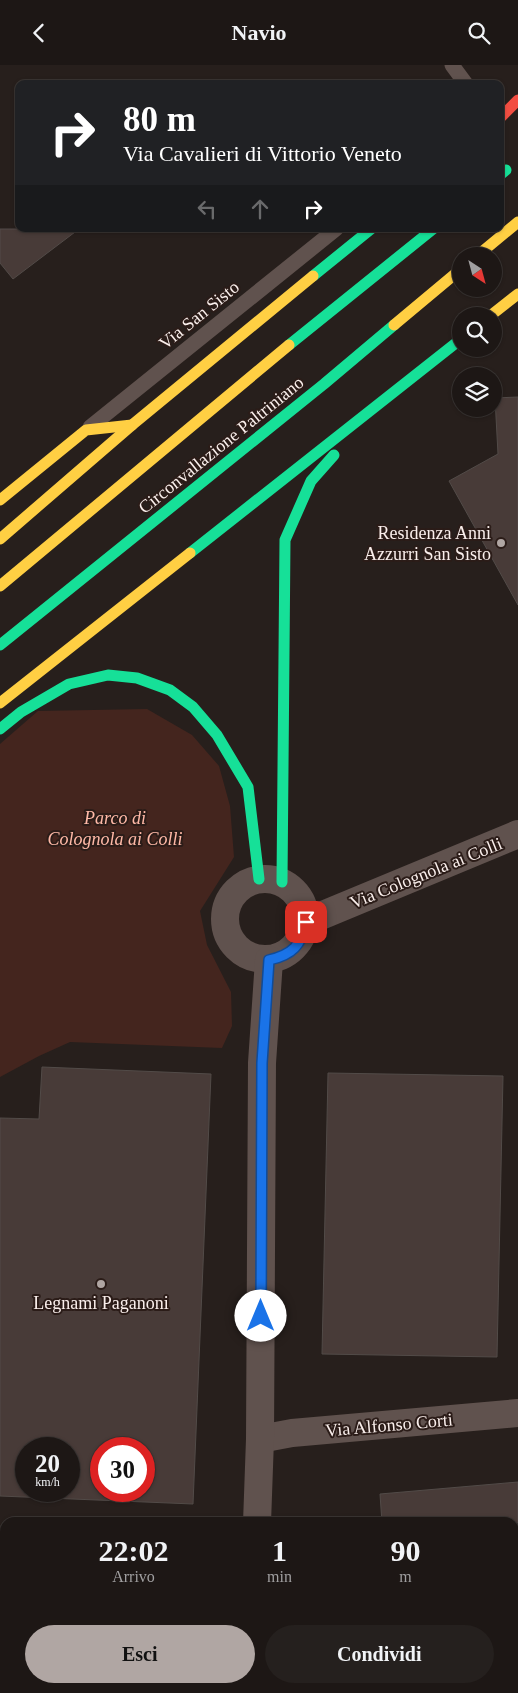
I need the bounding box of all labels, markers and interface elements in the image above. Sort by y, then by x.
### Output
icon: back [25,19,53,47]
icon: search [465,19,493,47]
text: Navio [232,20,287,45]
icon: right [40,100,105,165]
text: 80 m [123,100,196,139]
text: Via Cavalieri di Vittorio Veneto [123,141,402,166]
icon: left [193,195,221,223]
icon: ahead [246,195,274,223]
icon: right [299,195,327,223]
north arrow [452,247,502,297]
map controls [452,247,502,417]
street label: Via San Sisto [155,277,243,353]
button: search [452,307,502,357]
button: layers [452,367,502,417]
street label: Circonvallazione Paltriniano [134,372,308,518]
place label: Residenza Anni Azzurri San Sisto [364,523,491,564]
marker: Residenza Anni Azzurri San Sisto [495,537,507,549]
park label: Parco di Colognola ai Colli [47,808,183,849]
street label: Via Colognola ai Colli [347,833,505,913]
pin [285,901,327,943]
icon: arrive [292,908,320,936]
marker: Legnami Paganoni [95,1278,107,1290]
position arrow [234,1289,286,1341]
place label: Legnami Paganoni [33,1293,169,1313]
street label: Via Alfonso Corti [324,1409,454,1441]
speed limit sign: 30 [90,1437,155,1502]
text: 20 [35,1450,60,1477]
text: km/h [35,1475,60,1489]
text: 22:02 [99,1534,169,1567]
text: 1 [272,1534,287,1567]
text: 90 [390,1534,420,1567]
text: Arrivo [112,1568,155,1585]
text: min [267,1568,292,1585]
text: m [399,1568,412,1585]
button: Esci [25,1625,255,1683]
button: Condividi [265,1625,494,1683]

